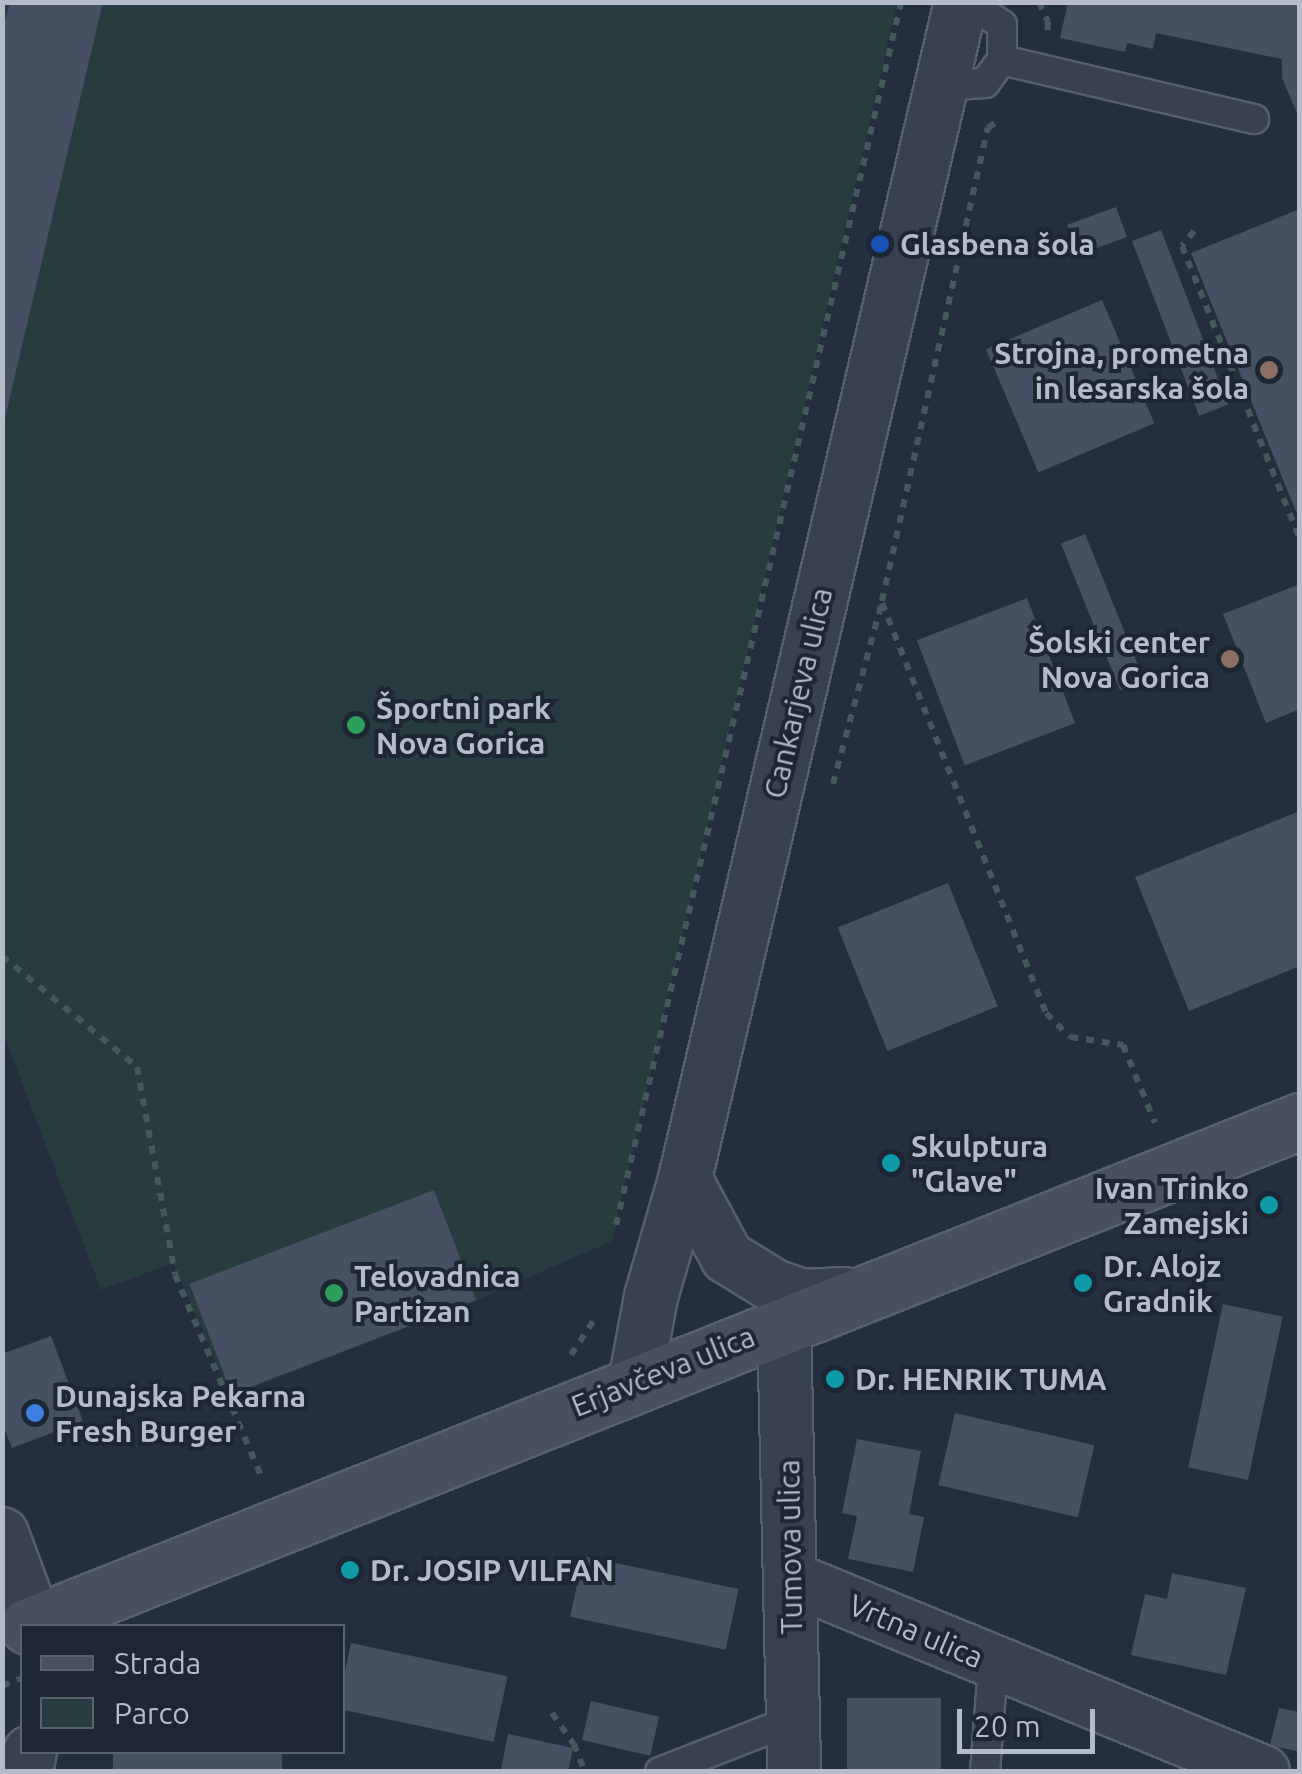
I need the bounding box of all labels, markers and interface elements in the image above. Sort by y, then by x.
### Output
place label: Glasbena šola [900,226,1095,262]
marker: Glasbena šola [869,233,891,255]
place label: Strojna, prometna in lesarska šola [994,335,1249,406]
marker: Strojna, prometna in lesarska šola [1258,359,1280,381]
street label: Cankarjeva ulica [756,584,840,802]
place label: Šolski center Nova Gorica [1028,624,1210,694]
marker: Šolski center Nova Gorica [1219,648,1241,670]
place label: Športni park Nova Gorica [376,690,551,760]
marker: Športni park Nova Gorica [345,714,367,736]
place label: Skulptura "Glave" [911,1128,1048,1198]
marker: Skulptura "Glave" [880,1152,902,1174]
place label: Ivan Trinko Zamejski [1095,1170,1249,1240]
marker: Ivan Trinko Zamejski [1258,1194,1280,1216]
place label: Dr. Alojz Gradnik [1103,1248,1221,1318]
place label: Telovadnica Partizan [354,1258,520,1328]
marker: Dr. Alojz Gradnik [1072,1272,1094,1294]
marker: Telovadnica Partizan [323,1282,345,1304]
street label: Erjavčeva ulica [566,1318,760,1424]
place label: Dr. HENRIK TUMA [855,1361,1107,1397]
marker: Dr. HENRIK TUMA [824,1368,846,1390]
place label: Dunajska Pekarna Fresh Burger [55,1378,306,1448]
marker: Dunajska Pekarna Fresh Burger [24,1402,46,1424]
street label: Tumova ulica [770,1459,810,1635]
place label: Dr. JOSIP VILFAN [370,1552,614,1588]
marker: Dr. JOSIP VILFAN [339,1559,361,1581]
street label: Vrtna ulica [843,1587,989,1675]
legend [20,1624,345,1754]
text: Strada [114,1646,201,1680]
scale bar [962,1689,1100,1751]
text: Parco [114,1696,190,1730]
text: 20 m [974,1709,1041,1743]

